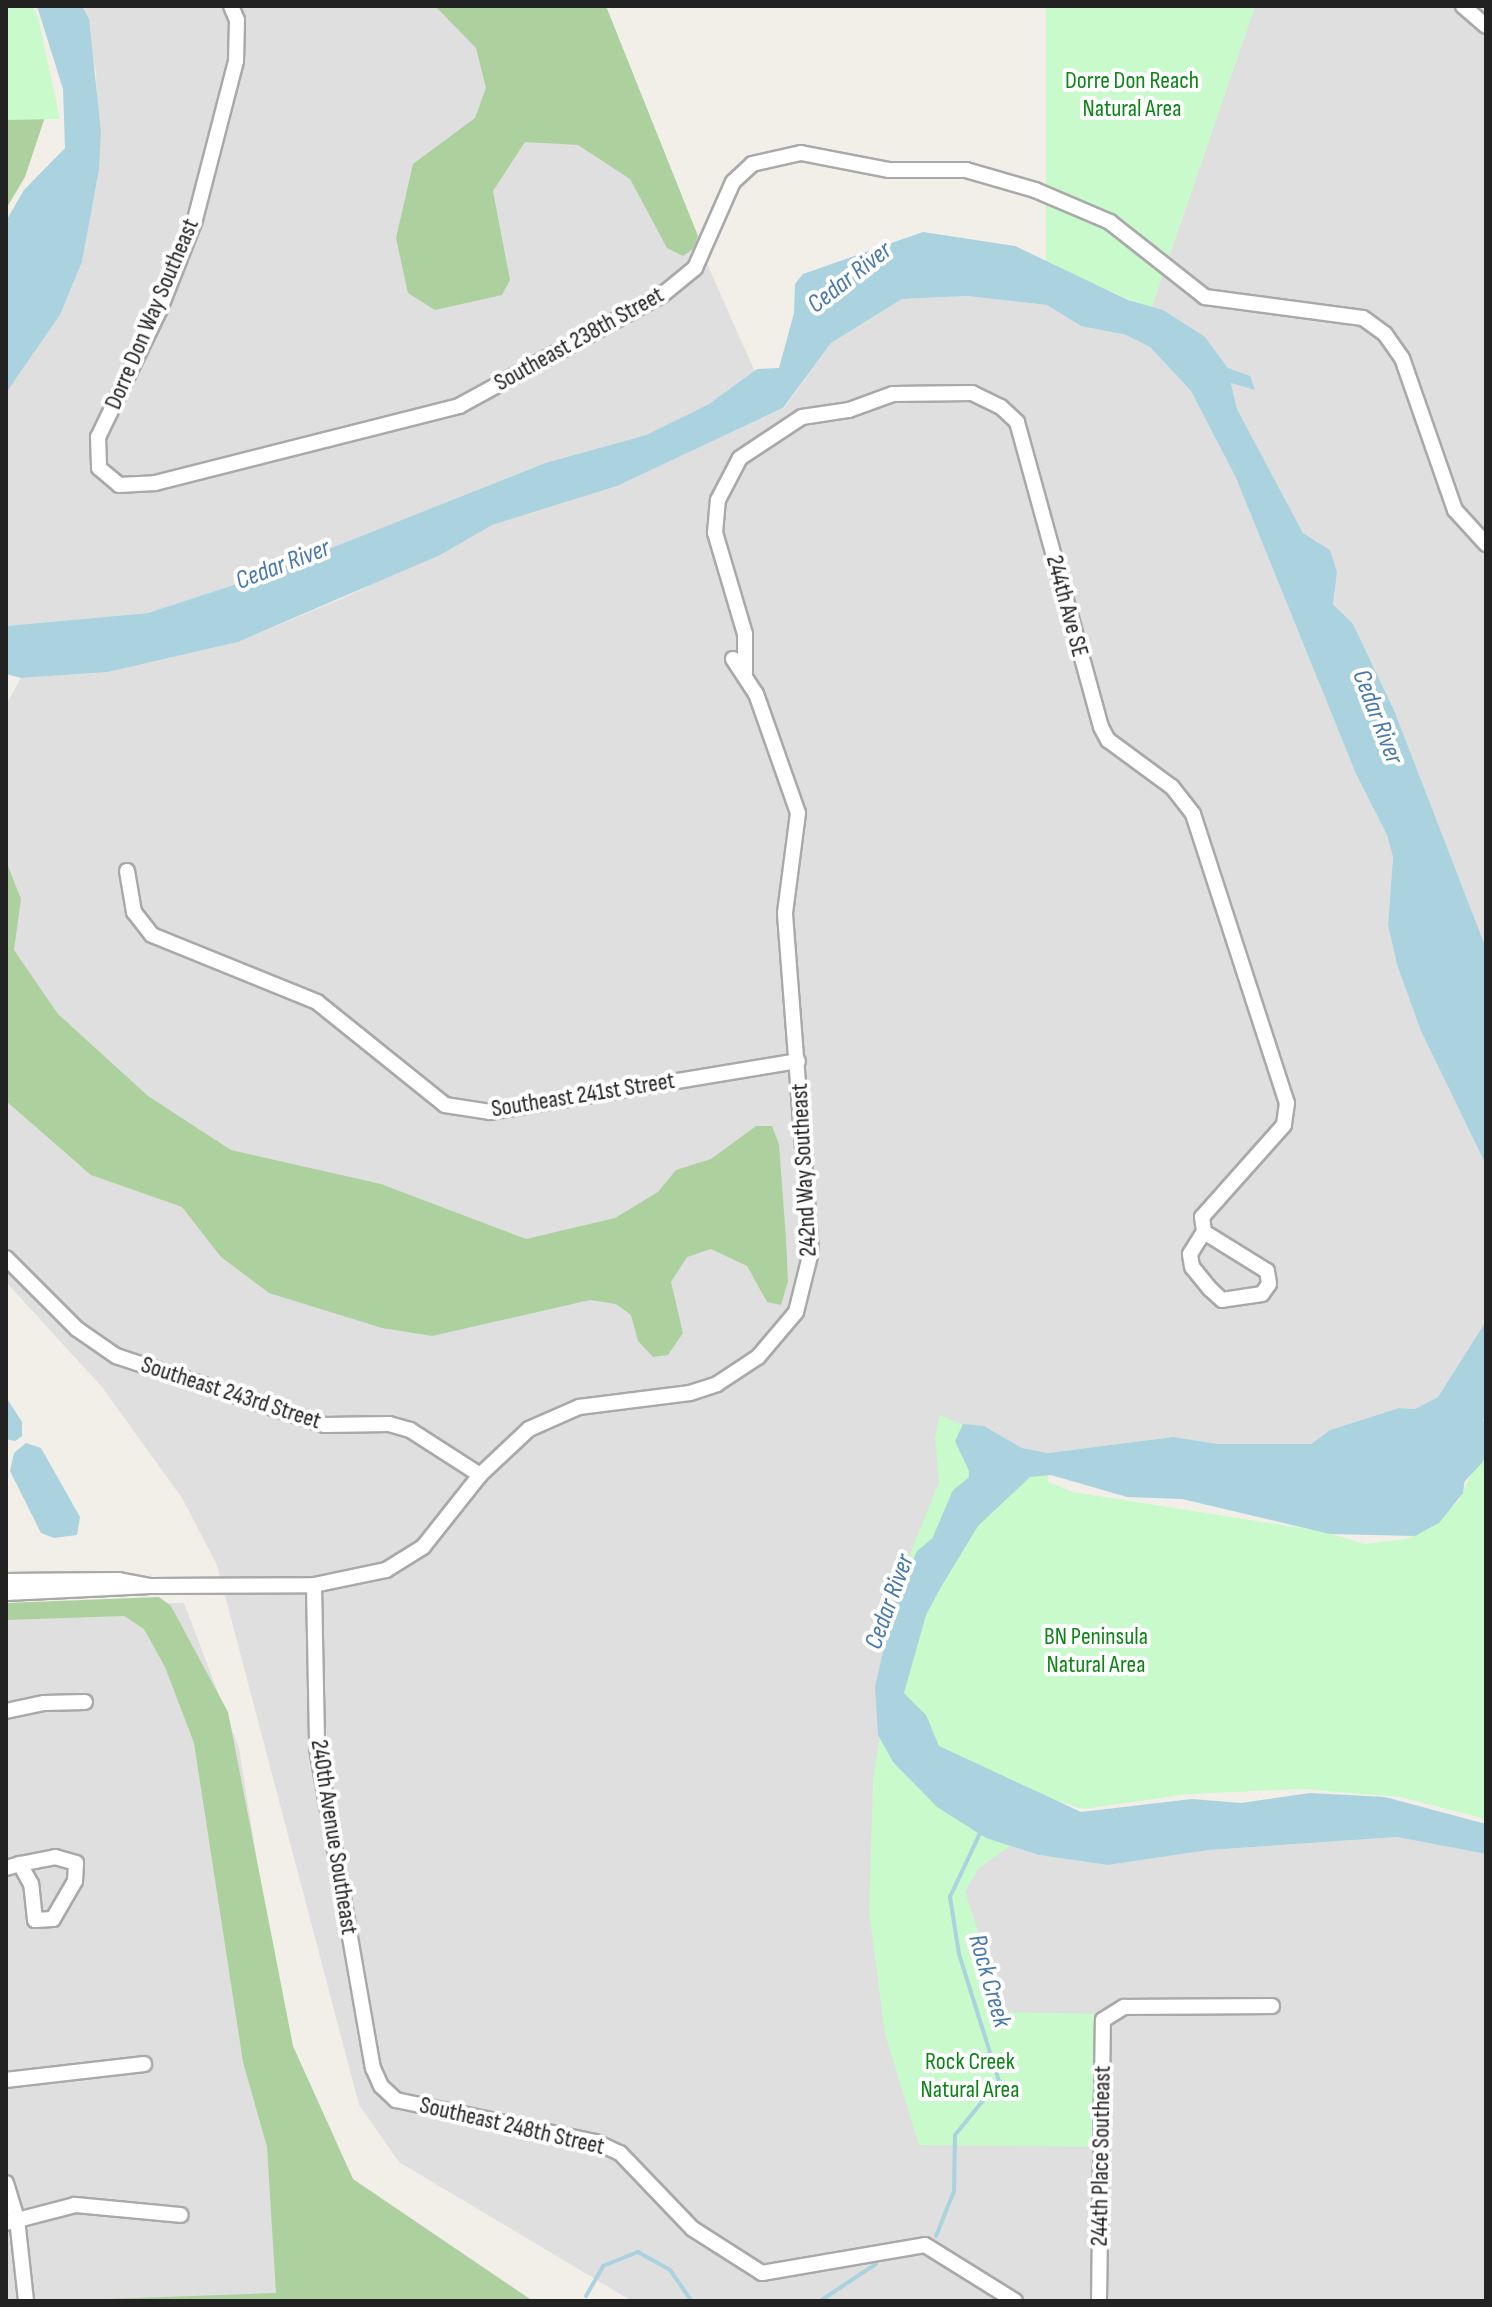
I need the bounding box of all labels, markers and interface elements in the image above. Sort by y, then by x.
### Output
park label: Dorre Don Reach Natural Area [1065,67,1199,123]
street label: Dorre Don Way Southeast [99,214,205,414]
water label: Cedar River [802,235,898,321]
street label: Southeast 238th Street [489,281,669,397]
water label: Cedar River [231,533,335,597]
street label: 244th Ave SE [1040,552,1094,660]
water label: Cedar River [1345,665,1409,769]
street label: Southeast 241st Street [489,1066,677,1124]
street label: 242nd Way Southeast [785,1083,823,1257]
street label: Southeast 243rd Street [137,1350,325,1436]
water label: Cedar River [859,1550,921,1654]
park label: BN Peninsula Natural Area [1044,1623,1148,1679]
street label: 240th Avenue Southeast [304,1737,364,1937]
water label: Rock Creek [961,1931,1017,2031]
park label: Rock Creek Natural Area [921,2048,1019,2104]
street label: 244th Place Southeast [1085,2065,1117,2247]
street label: Southeast 248th Street [417,2091,607,2161]

